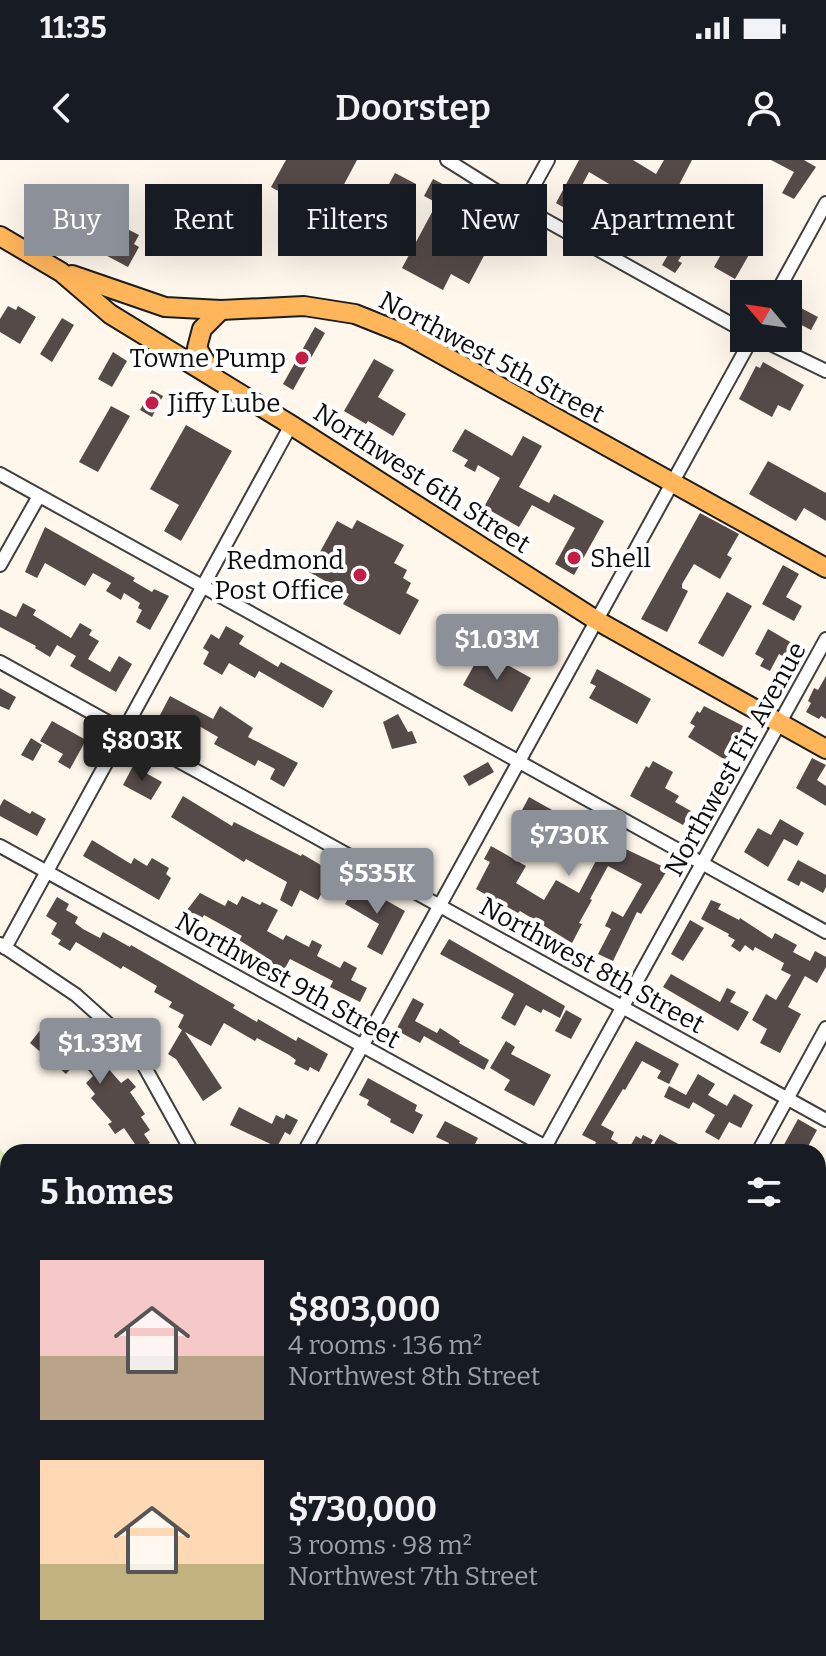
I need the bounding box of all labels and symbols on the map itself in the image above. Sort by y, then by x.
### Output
north arrow [730,280,802,352]
street label: Northwest 5th Street [374,285,610,430]
place label: Towne Pump [130,343,286,374]
marker: Towne Pump [293,349,311,367]
place label: Jiffy Lube [167,388,280,419]
marker: Jiffy Lube [143,394,161,412]
street label: Northwest 6th Street [308,397,536,560]
place label: Shell [590,543,651,574]
place label: Redmond Post Office [214,545,344,606]
marker: Shell [565,549,583,567]
marker: Redmond Post Office [351,566,369,584]
pin: $1.03M [432,614,562,682]
street label: Northwest Fir Avenue [658,637,813,882]
pin: $803K [86,715,198,783]
pin: $730K [513,810,625,878]
pin: $535K [321,848,433,916]
street label: Northwest 8th Street [474,891,710,1040]
street label: Northwest 9th Street [170,906,406,1055]
pin: $1.33M [35,1018,165,1086]

